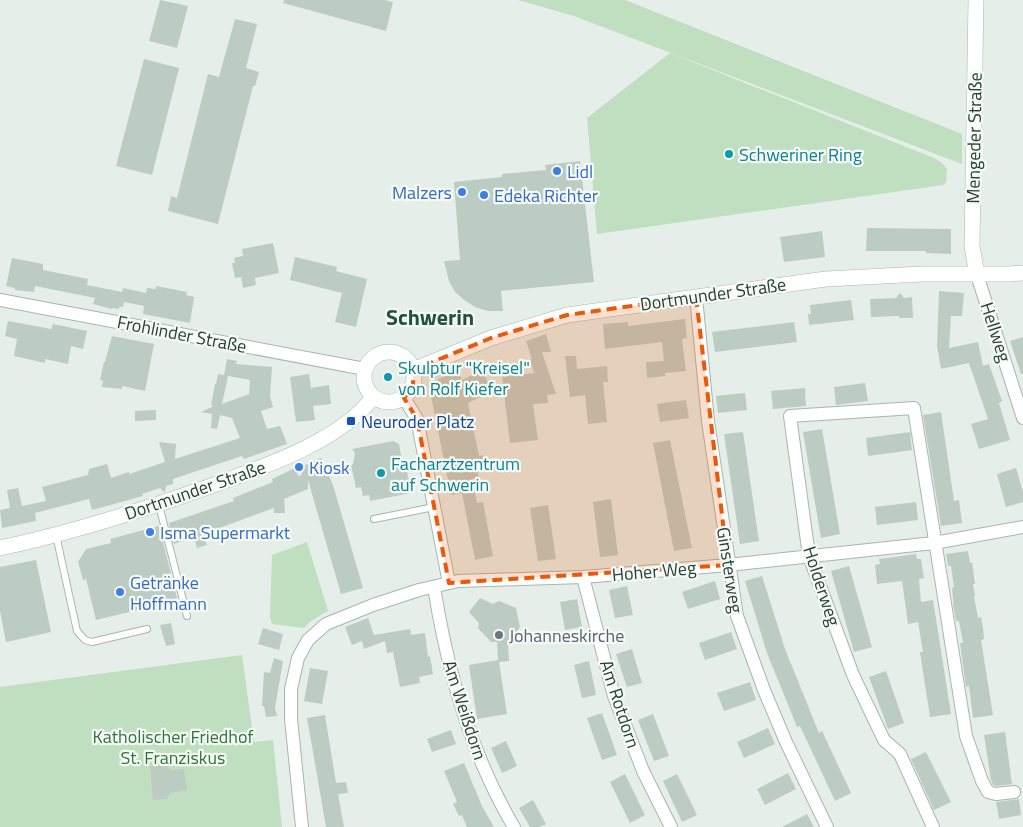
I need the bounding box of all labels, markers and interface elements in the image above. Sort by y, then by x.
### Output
street label: Mengeder Straße [959,72,989,204]
place label: Schweriner Ring [739,141,862,168]
marker: Schweriner Ring [723,148,735,160]
place label: Lidl [567,158,593,185]
marker: Lidl [551,165,563,177]
place label: Malzers [392,179,452,206]
place label: Edeka Richter [494,182,598,209]
marker: Malzers [456,186,468,198]
marker: Edeka Richter [478,189,490,201]
street label: Dortmunder Straße [638,270,788,318]
street label: Hellweg [974,299,1018,365]
district label: Schwerin [386,300,474,334]
street label: Frohlinder Straße [115,308,249,360]
place label: Skulptur "Kreisel" von Rolf Kiefer [398,354,530,402]
marker: Skulptur "Kreisel" von Rolf Kiefer [382,371,394,383]
place label: Neuroder Platz [361,408,474,435]
marker: Neuroder Platz [345,415,357,427]
place label: Facharztzentrum auf Schwerin [391,450,520,498]
street label: Dortmunder Straße [121,453,269,527]
place label: Kiosk [309,454,350,481]
marker: Kiosk [293,461,305,473]
marker: Facharztzentrum auf Schwerin [375,467,387,479]
place label: Isma Supermarkt [160,519,291,546]
street label: Ginsterweg [710,525,750,615]
marker: Isma Supermarkt [144,526,156,538]
street label: Holderweg [796,543,848,629]
street label: Hoher Weg [611,554,697,588]
place label: Getränke Hoffmann [130,569,207,617]
marker: Getränke Hoffmann [114,586,126,598]
place label: Johanneskirche [509,622,624,649]
marker: Johanneskirche [493,629,505,641]
street label: Am Rotdorn [593,656,647,752]
street label: Am Weißdorn [436,657,494,763]
park label: Katholischer Friedhof St. Franziskus [92,723,254,771]

